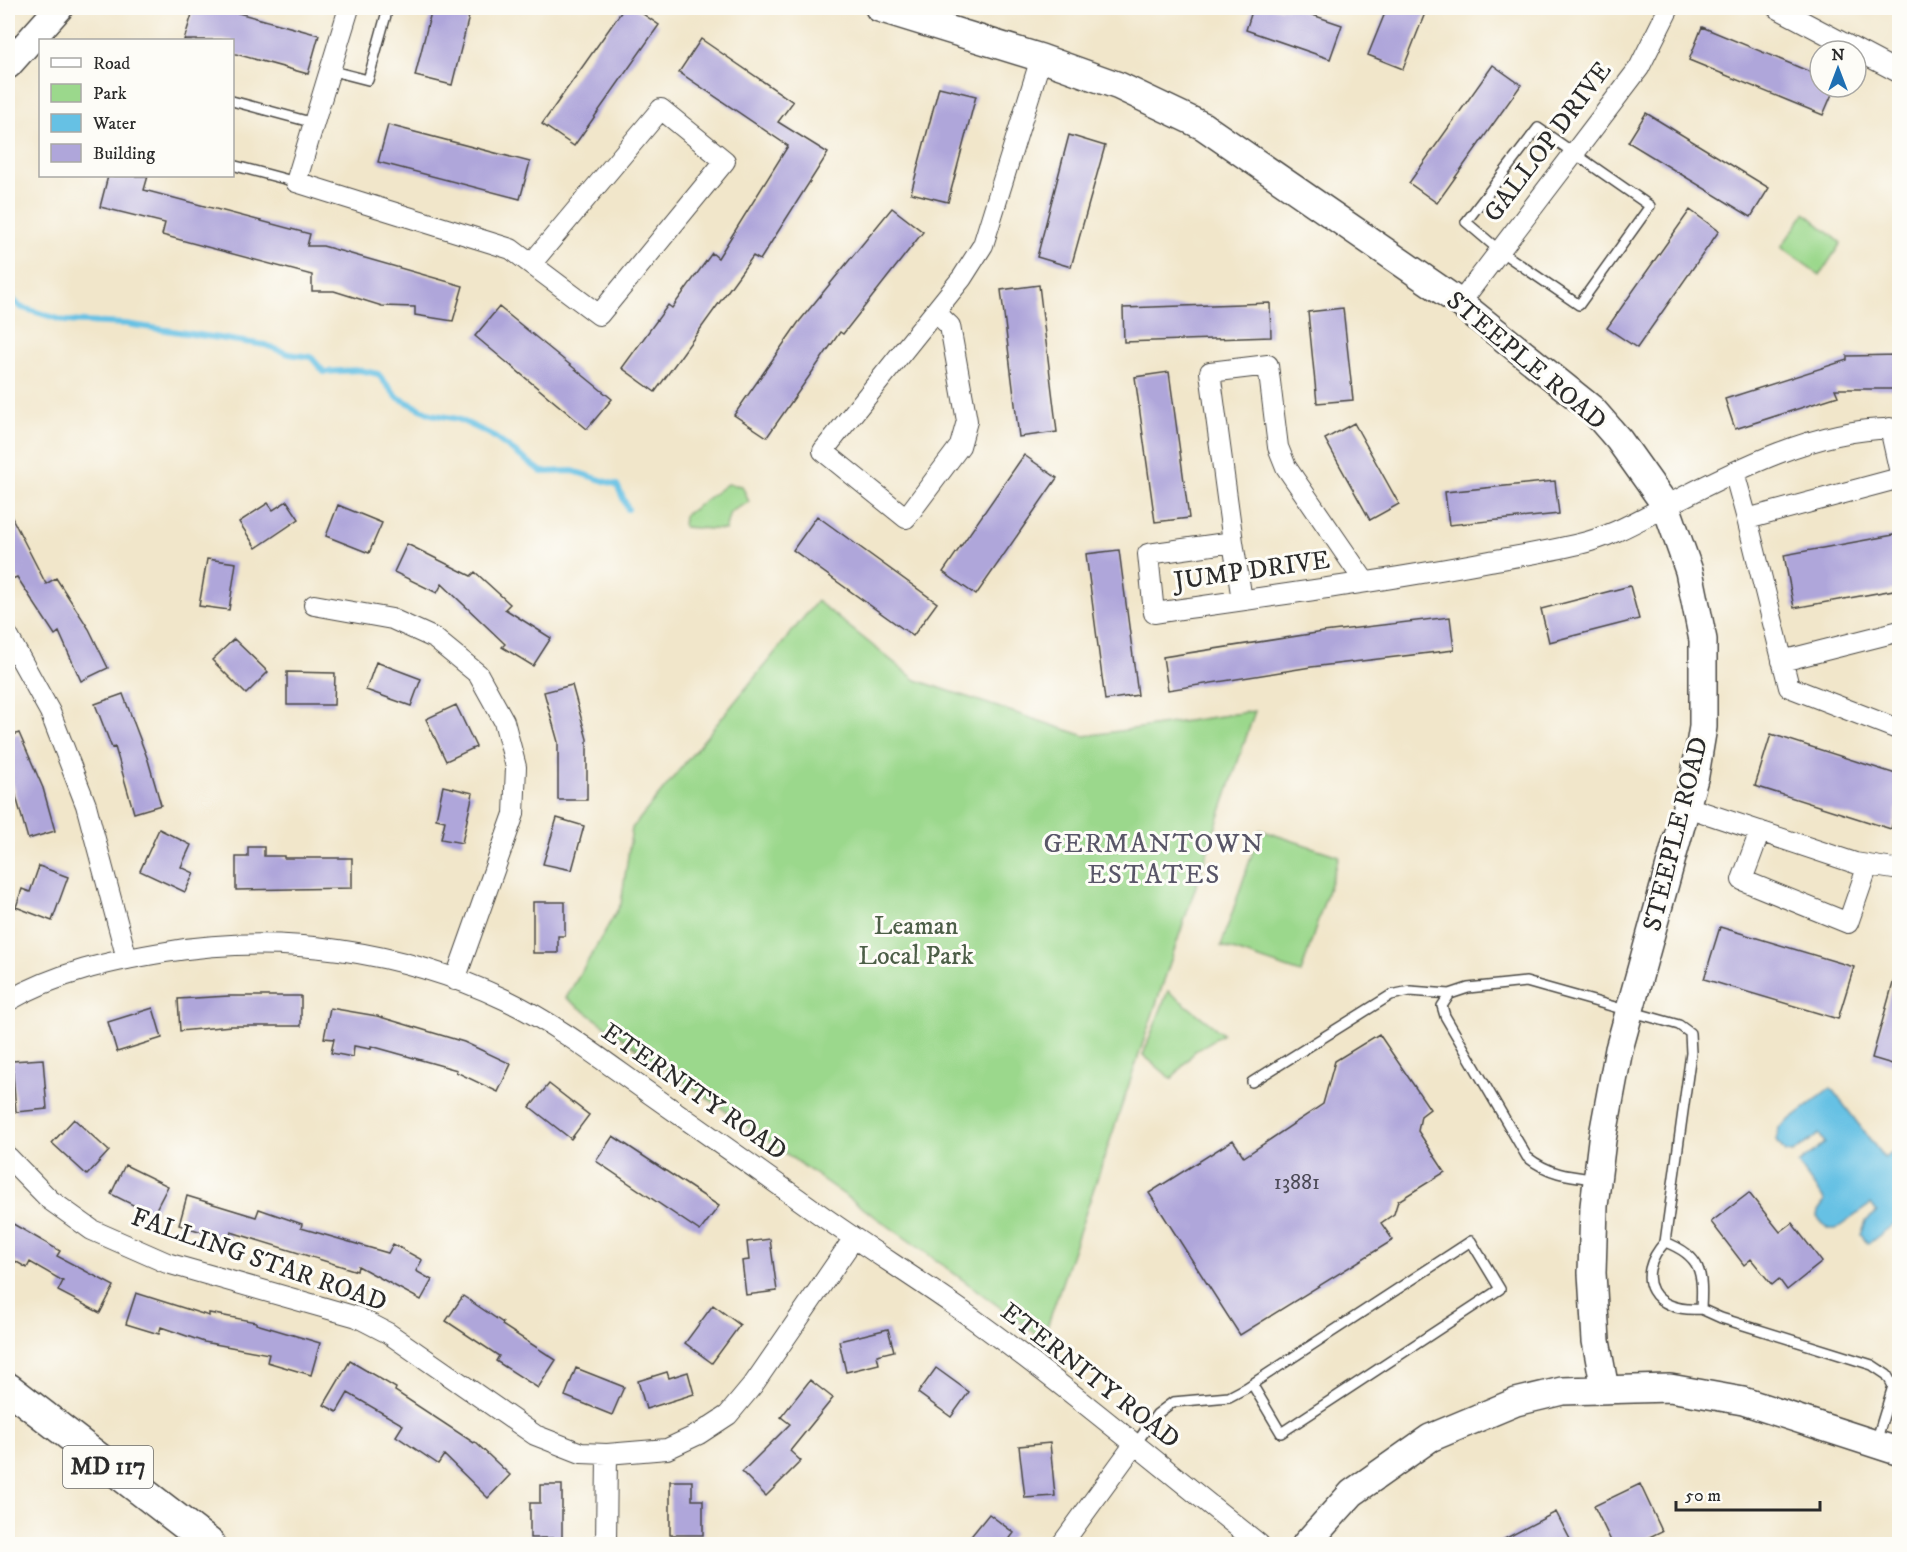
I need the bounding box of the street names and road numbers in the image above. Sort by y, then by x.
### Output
street label: GALLOP DRIVE [1477,55,1619,229]
street label: STEEPLE ROAD [1439,284,1613,438]
street label: JUMP DRIVE [1170,544,1332,599]
street label: STEEPLE ROAD [1636,733,1716,935]
street label: ETERNITY ROAD [595,1016,793,1168]
street label: FALLING STAR ROAD [127,1201,391,1319]
street label: ETERNITY ROAD [994,1296,1186,1456]
road number: MD 117 [63,1446,153,1488]

